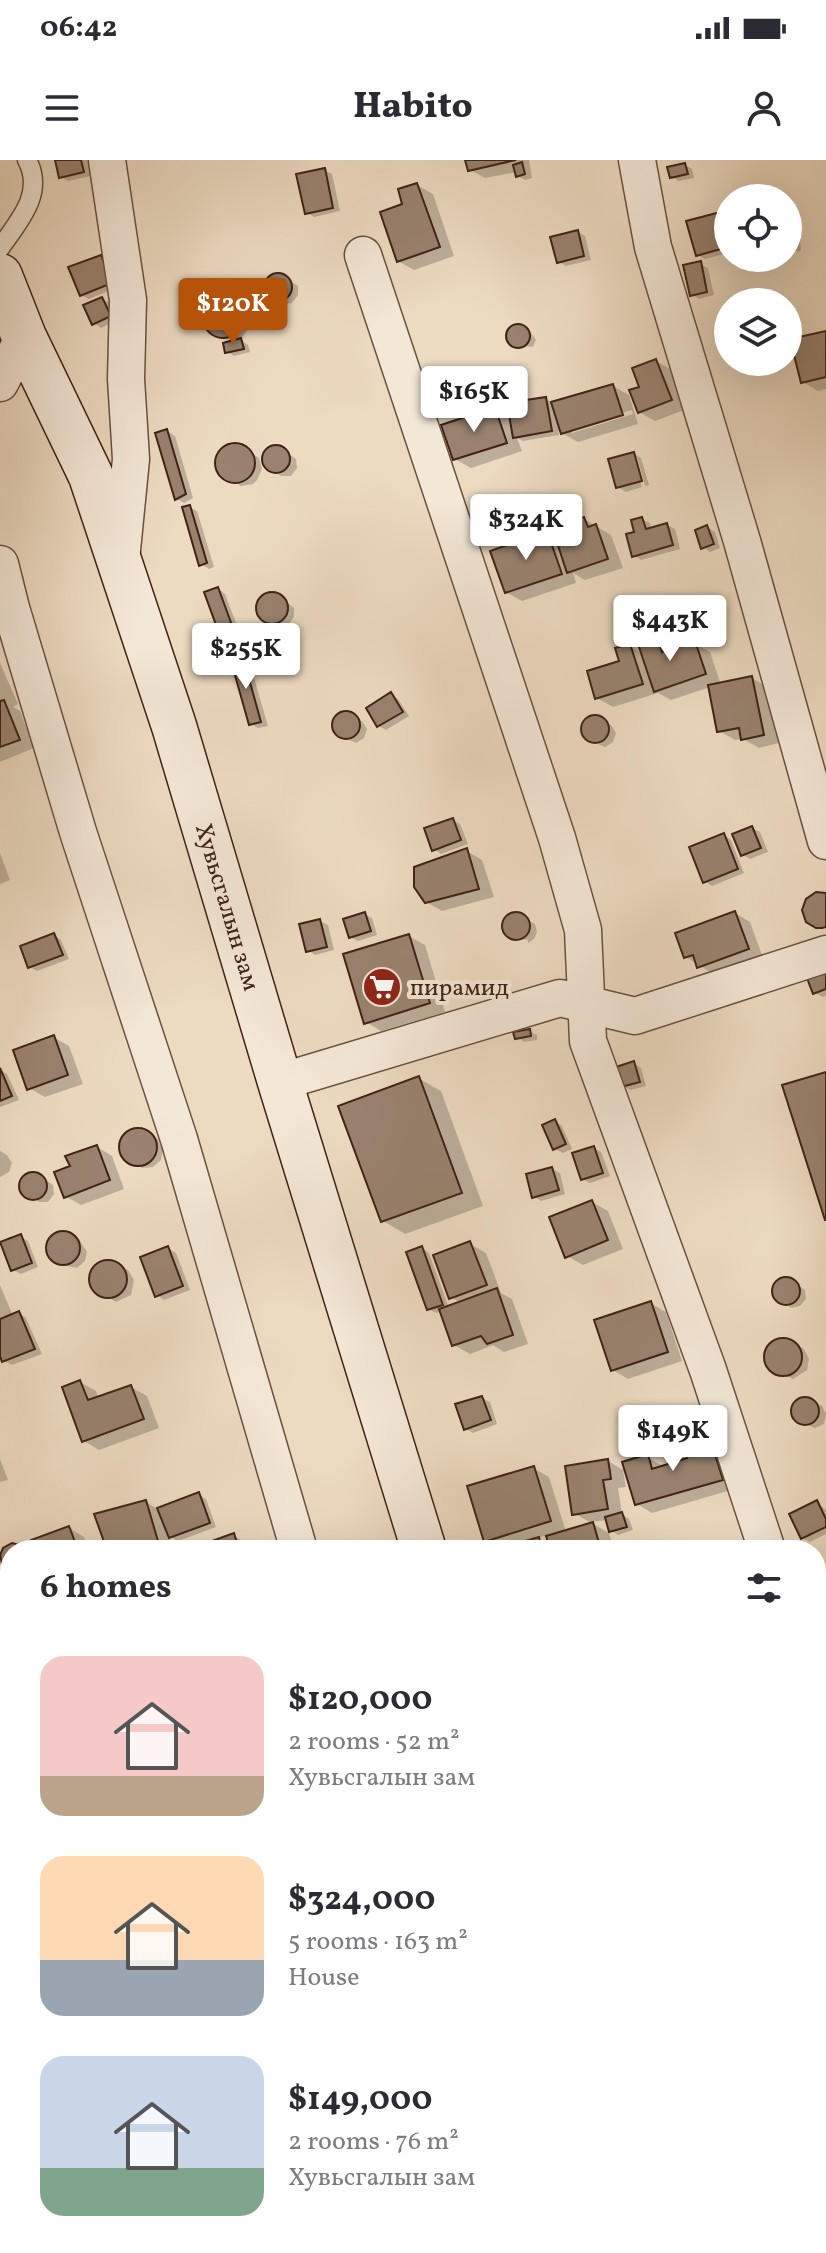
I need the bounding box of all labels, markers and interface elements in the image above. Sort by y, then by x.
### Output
text: 06:42 [40,7,117,49]
text: Habito [353,83,473,133]
icon: menu [40,86,84,130]
icon: person [742,86,786,130]
map controls [714,184,802,376]
button: locate [714,184,802,272]
pin: $120K [177,278,289,346]
text: $120K [196,286,270,322]
button: layers [714,288,802,376]
pin: $165K [418,366,530,434]
text: $165K [439,374,509,410]
pin: $324K [470,494,582,562]
text: $324K [488,502,564,538]
pin: $443K [614,595,726,663]
text: $443K [631,603,709,639]
pin: $255K [190,623,302,691]
text: $255K [210,631,282,667]
street label: Хувьсгалын зам [185,820,267,995]
supermarket icon: пирамид [361,966,403,1008]
place label: пирамид [410,972,509,1006]
pin: $149K [617,1405,729,1473]
text: $149K [636,1413,710,1449]
text: 6 homes [40,1565,172,1612]
icon: filters [742,1566,786,1610]
text: $120,000 [288,1677,432,1724]
icon: home [104,1688,200,1784]
text: 2 rooms · 52 m² [288,1724,460,1760]
text: Хувьсгалын зам [288,1760,475,1796]
text: $324,000 [288,1877,435,1924]
icon: home [104,1888,200,1984]
text: 5 rooms · 163 m² [288,1924,468,1960]
text: House [288,1960,360,1996]
text: $149,000 [288,2077,432,2124]
icon: home [104,2088,200,2184]
text: 2 rooms · 76 m² [288,2124,459,2160]
text: Хувьсгалын зам [288,2160,475,2196]

